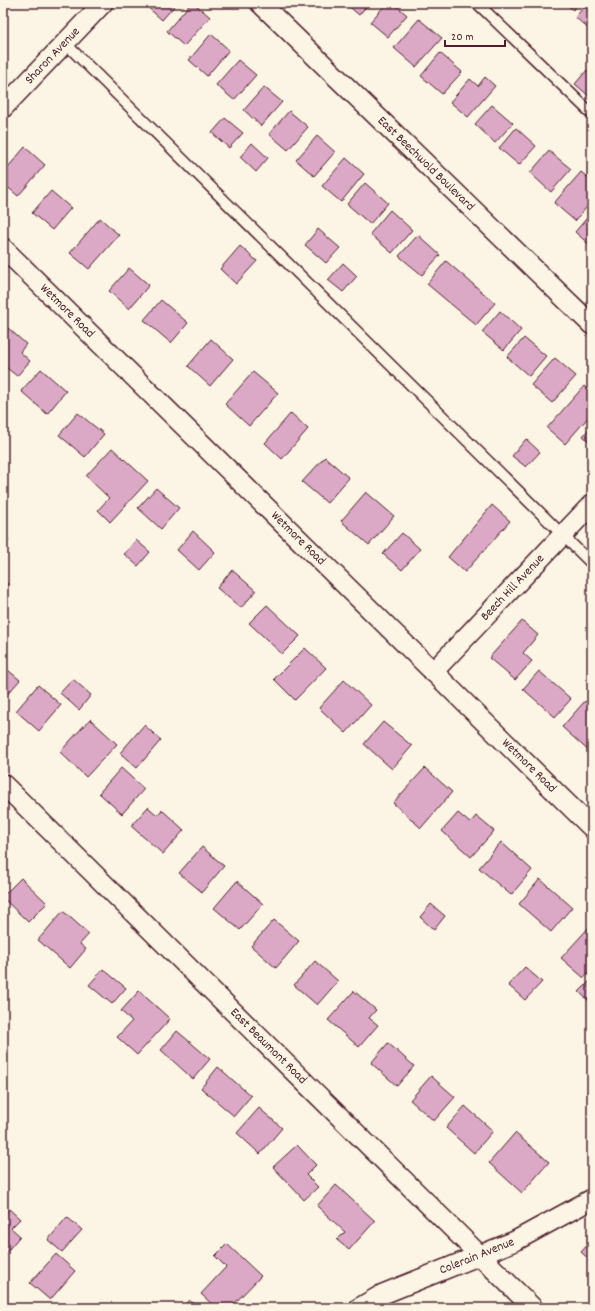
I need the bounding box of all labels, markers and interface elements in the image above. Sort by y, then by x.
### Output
scale bar [445,22,505,48]
street label: Sharon Avenue [21,23,85,89]
text: 20 m [451,29,474,46]
street label: East Beechwold Boulevard [373,112,479,216]
street label: Wetmore Road [35,280,99,343]
street label: Wetmore Road [266,507,330,570]
street label: Beech Hill Avenue [476,550,549,625]
street label: Wetmore Road [497,734,561,797]
street label: East Beaumont Road [225,1004,311,1089]
street label: Colerain Avenue [437,1233,517,1280]

